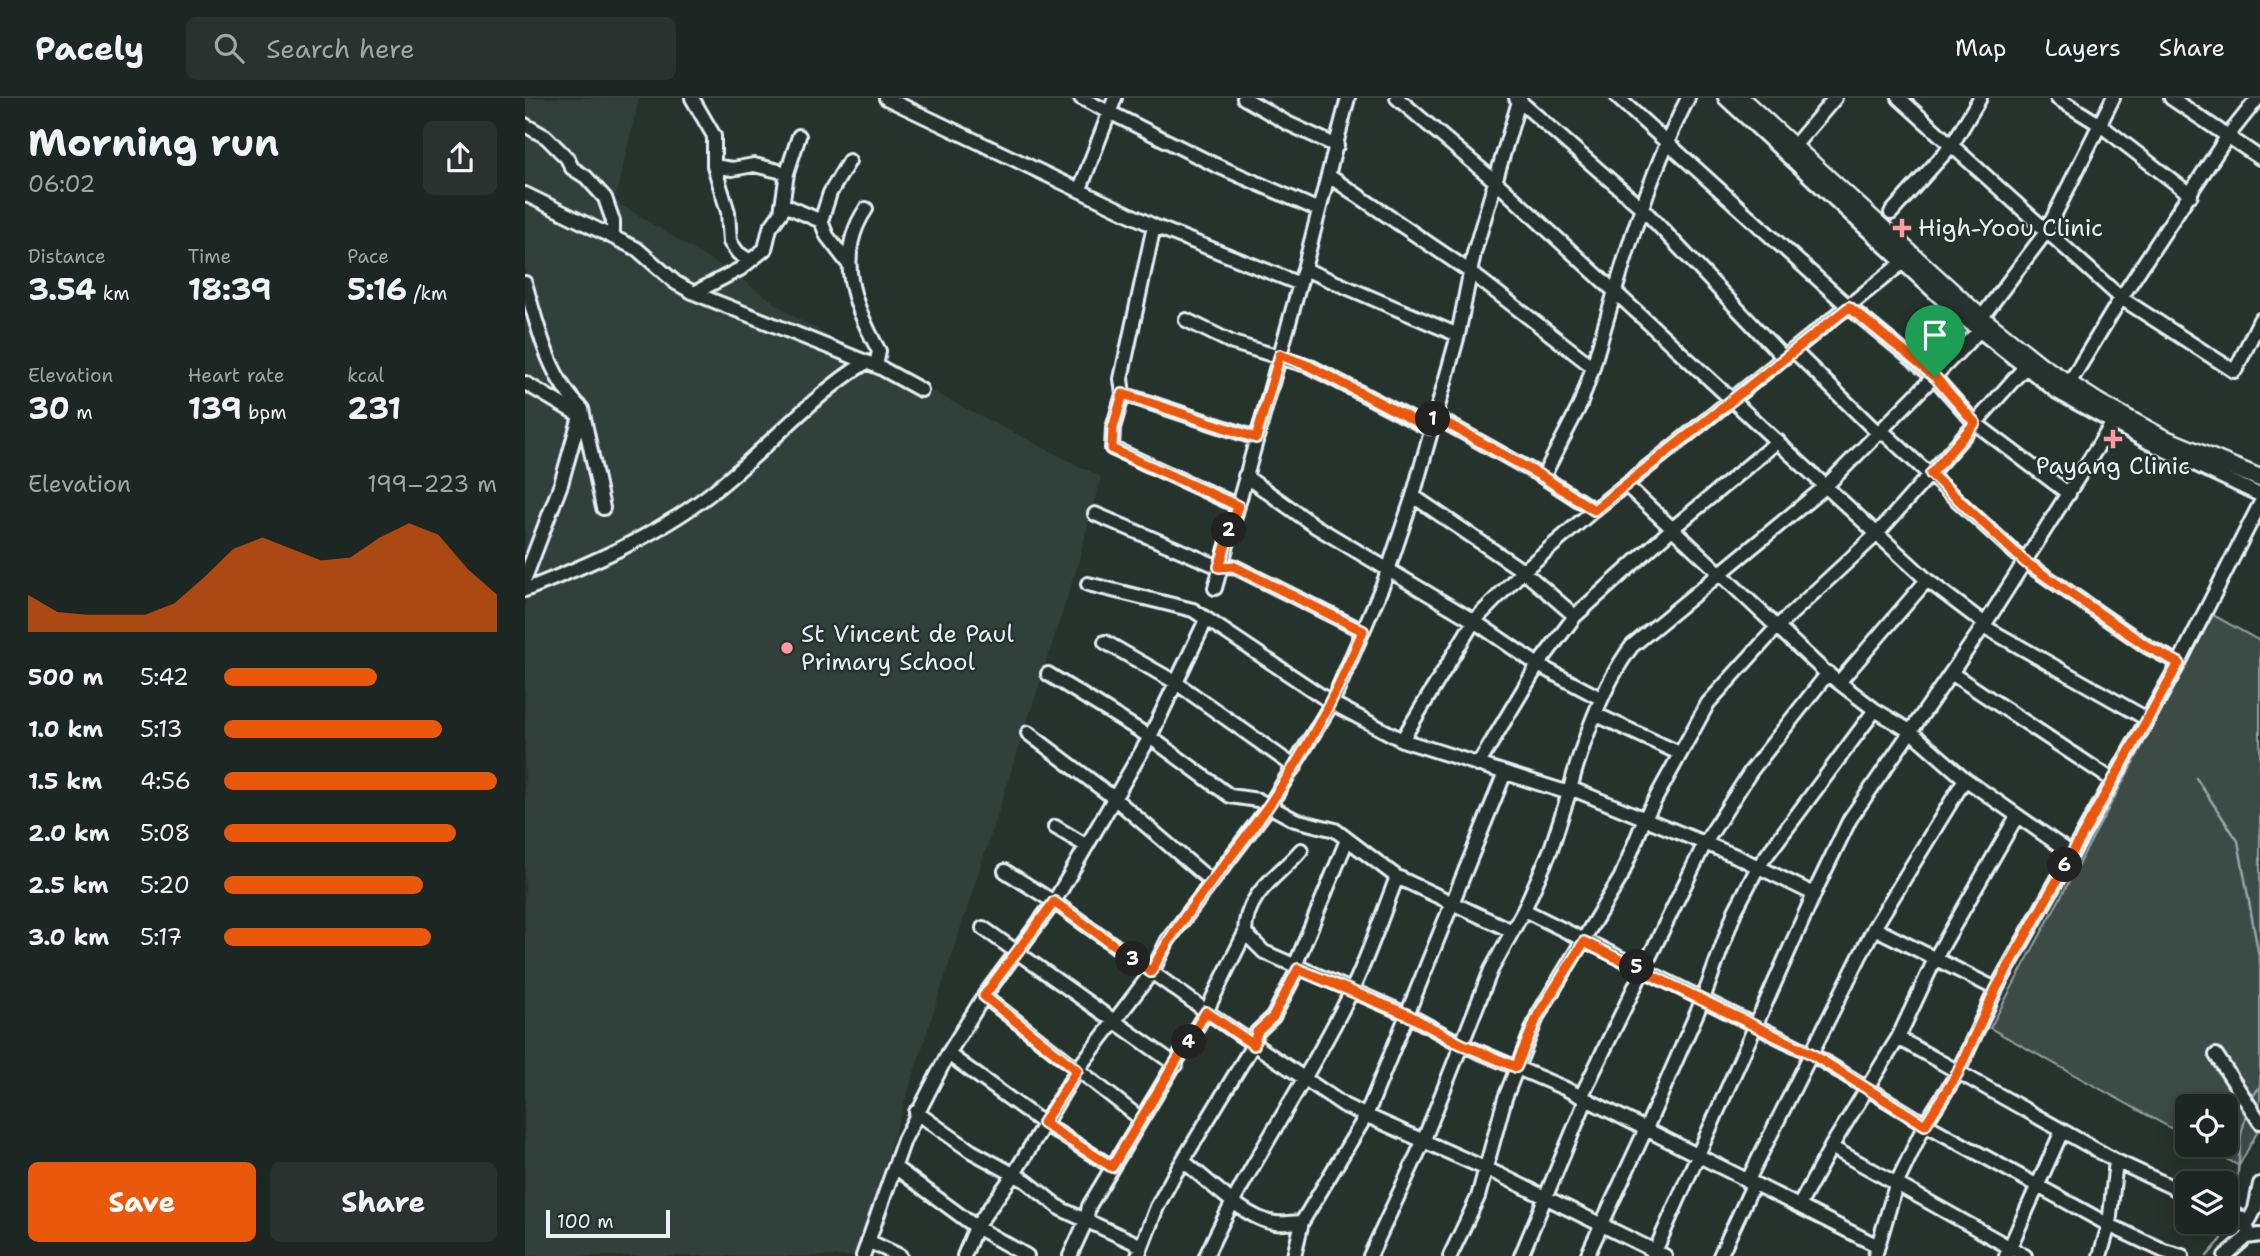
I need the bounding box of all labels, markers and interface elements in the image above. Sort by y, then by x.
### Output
search box [186,17,676,80]
text: Pacely [35,26,144,71]
icon: search [210,29,248,67]
text: Search here [266,31,415,66]
text: Map [1955,32,2006,64]
text: Layers [2044,32,2121,64]
text: Share [2159,32,2225,64]
text: Morning run [28,117,279,168]
button: share [423,121,497,195]
text: 06:02 [28,169,95,199]
place label: High-Yoou Clinic [1918,212,2103,244]
marker: High-Yoou Clinic [1892,218,1912,238]
text: Distance [28,244,106,269]
text: Time [188,244,231,269]
text: Pace [347,244,389,269]
text: 3.54 [28,269,96,310]
text: 18:39 [188,269,272,310]
text: 5:16 [347,269,407,310]
text: km [96,281,130,306]
text: /km [407,281,447,306]
pin [1905,305,1965,377]
icon: arrive [1916,316,1954,354]
text: Elevation [28,363,113,388]
text: Heart rate [188,363,284,388]
text: kcal [347,363,384,388]
text: 30 [28,388,70,429]
text: 139 [188,388,242,429]
text: 231 [347,388,401,429]
text: m [70,400,93,425]
text: bpm [242,400,287,425]
pin: 1 [1415,402,1451,436]
text: 1 [1428,406,1437,431]
marker: Payang Clinic [2103,429,2123,449]
place label: Payang Clinic [2036,450,2190,482]
text: Elevation [28,469,131,499]
text: 199–223 m [367,469,497,499]
pin: 2 [1211,512,1247,548]
text: 2 [1222,517,1235,542]
place label: St Vincent de Paul Primary School [801,618,1015,678]
marker: St Vincent de Paul Primary School [779,640,795,656]
text: 500 m [28,662,103,692]
text: 5:42 [140,662,189,692]
text: 1.0 km [28,714,103,744]
text: 5:13 [140,714,183,744]
text: 1.5 km [28,766,102,796]
text: 4:56 [140,766,191,796]
text: 2.0 km [28,818,110,848]
text: 5:08 [140,818,191,848]
pin: 6 [2047,848,2083,882]
text: 6 [2058,852,2071,877]
text: 2.5 km [28,870,109,900]
text: 5:20 [140,870,190,900]
text: 3.0 km [28,922,109,952]
text: 5:17 [140,922,182,952]
pin: 3 [1115,942,1151,976]
text: 3 [1126,946,1139,971]
pin: 5 [1619,950,1655,984]
text: 5 [1631,954,1642,979]
pin: 4 [1171,1024,1207,1060]
text: 4 [1182,1029,1195,1054]
map controls [2175,1094,2238,1234]
button: locate [2175,1094,2238,1157]
button: Save [28,1162,256,1242]
button: Share [270,1162,497,1242]
button: layers [2175,1171,2238,1234]
scale bar [546,1207,670,1239]
text: 100 m [557,1209,614,1234]

